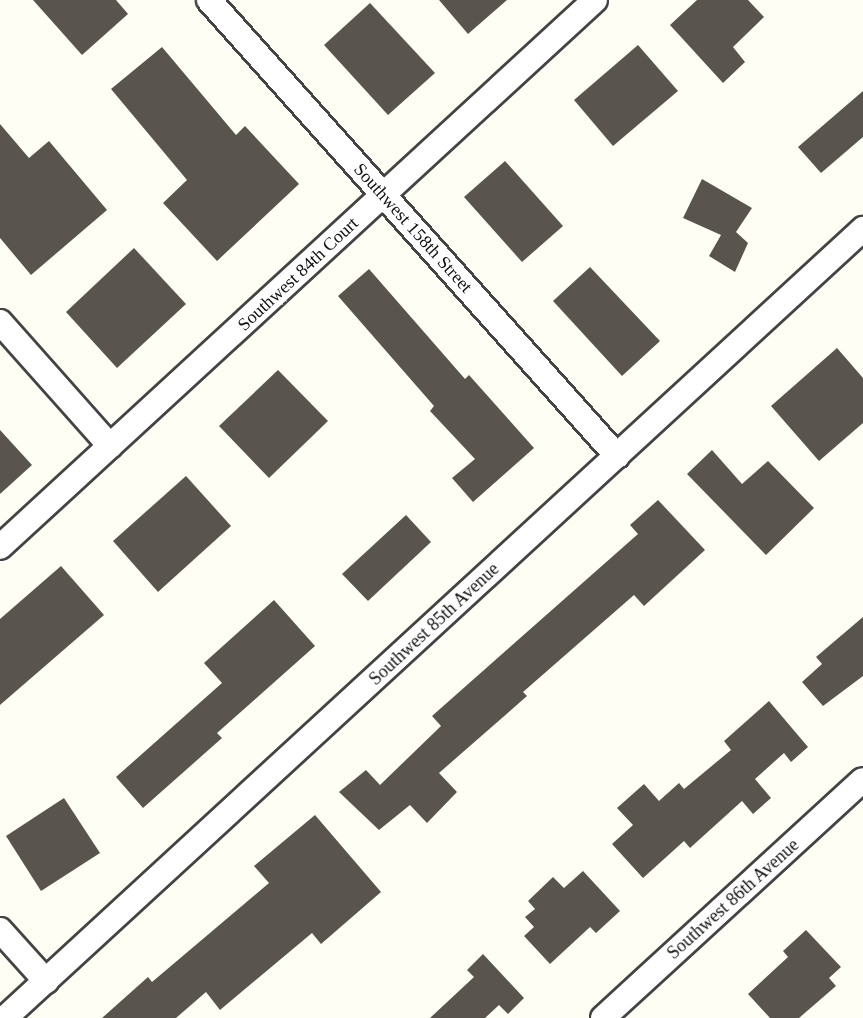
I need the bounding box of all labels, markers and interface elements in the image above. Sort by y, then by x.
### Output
street label: Southwest 158th Street [349,159,477,297]
street label: Southwest 84th Court [233,213,363,335]
street label: Southwest 85th Avenue [364,558,504,690]
street label: Southwest 86th Avenue [662,834,804,964]

